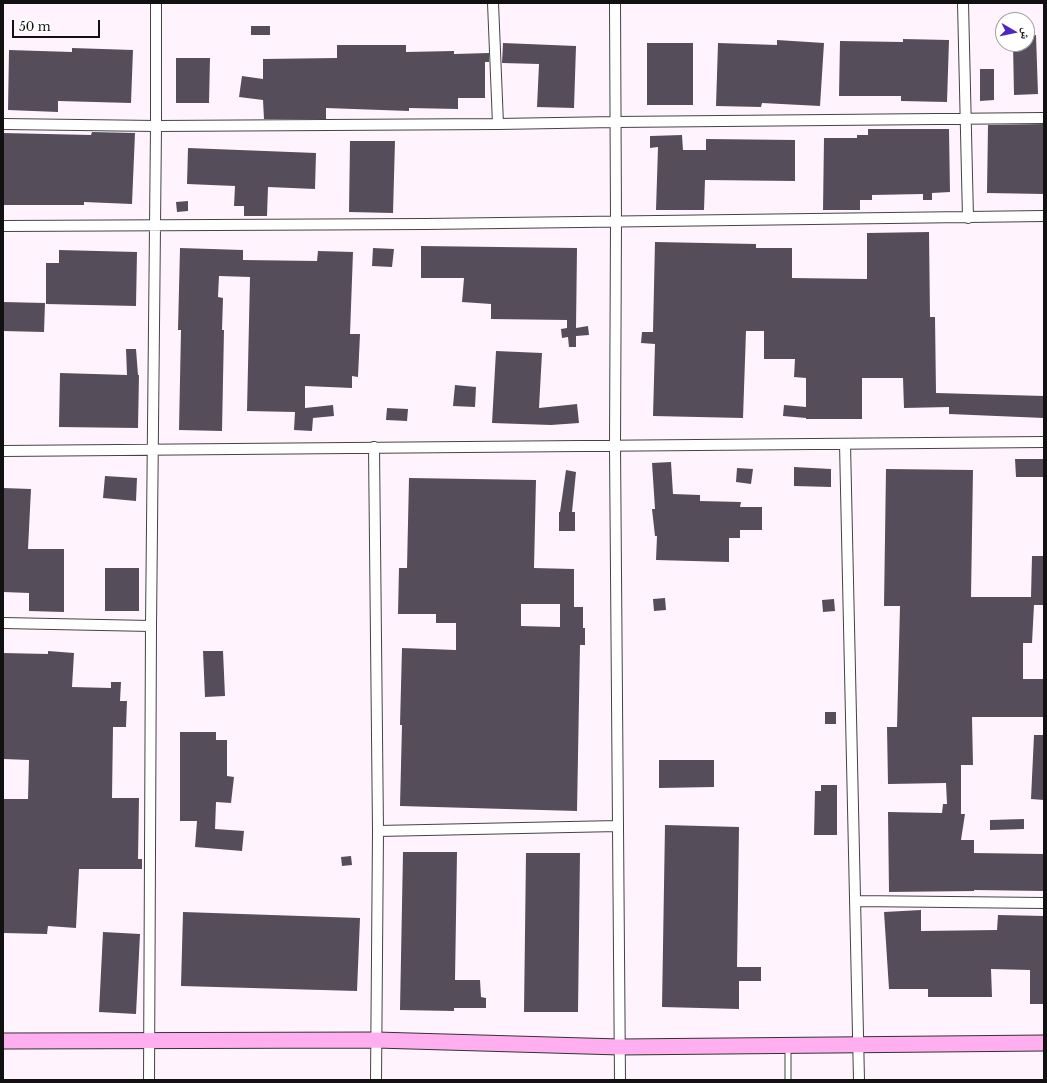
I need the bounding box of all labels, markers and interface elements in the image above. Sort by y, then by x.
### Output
scale bar [14,12,102,38]
north arrow [995,12,1035,52]
text: 50 m [19,19,51,34]
text: ش [1018,27,1034,41]

